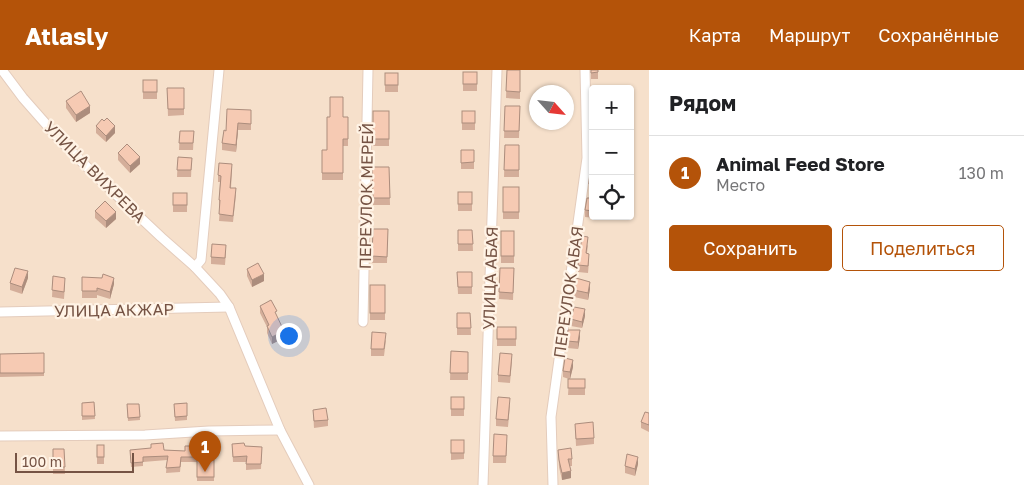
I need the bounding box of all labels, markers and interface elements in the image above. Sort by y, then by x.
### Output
text: Atlasly [25,21,108,50]
text: Карта [689,24,741,46]
text: Маршрут [769,24,850,46]
text: Сохранённые [878,24,999,46]
north arrow [529,85,574,130]
map controls [589,85,634,220]
button: + [589,85,634,130]
text: Рядом [669,90,736,116]
street label: УЛИЦА ВИХРЕВА [40,117,150,227]
street label: ПЕРЕУЛОК МЕРЕЙ [355,123,377,269]
button: − [589,130,634,175]
text: Animal Feed Store [716,152,885,175]
text: 1 [681,163,689,183]
text: 130 m [959,163,1004,183]
button: locate [589,175,634,220]
text: Место [716,175,765,195]
street label: ПЕРЕУЛОК АБАЯ [549,225,587,359]
button: Сохранить [669,225,832,271]
button: Поделиться [842,225,1004,271]
street label: УЛИЦА АБАЯ [478,226,502,330]
street label: УЛИЦА АКЖАР [54,299,174,321]
your location [276,323,302,349]
pin: 1 [189,431,221,472]
scale bar [15,450,134,473]
text: 100 m [22,453,62,470]

